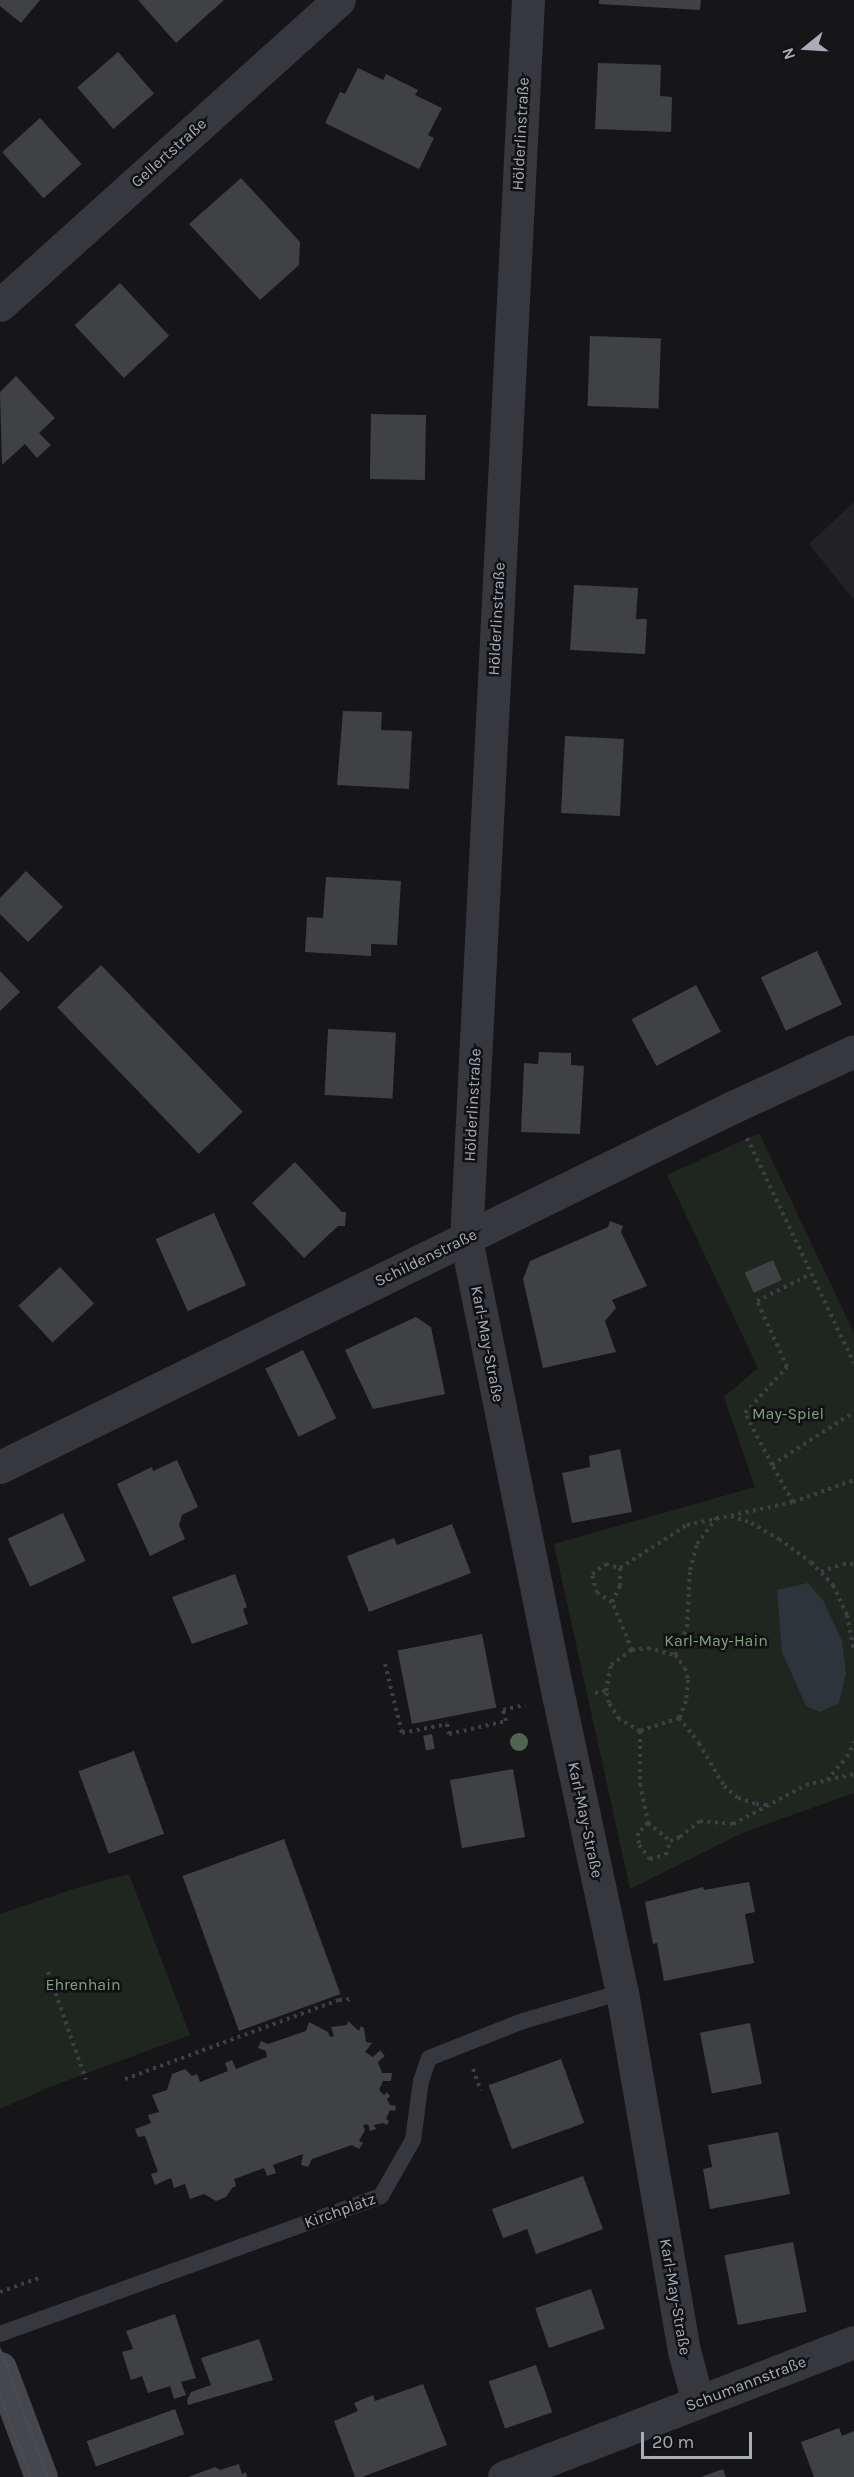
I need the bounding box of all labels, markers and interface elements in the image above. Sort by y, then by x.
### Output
north arrow [776,18,836,78]
text: N [778,45,799,62]
street label: Hölderlinstraße [508,77,534,191]
street label: Gellertstraße [127,114,211,192]
street label: Hölderlinstraße [484,562,510,676]
street label: Hölderlinstraße [460,1048,486,1162]
street label: Schildenstraße [372,1225,480,1291]
street label: Karl-May-Straße [466,1284,508,1404]
park label: May-Spiel [752,1404,824,1424]
park label: Karl-May-Hain [664,1631,768,1651]
street label: Karl-May-Straße [563,1760,607,1880]
park label: Ehrenhain [45,1975,121,1995]
street label: Kirchplatz [302,2189,378,2233]
street label: Karl-May-Straße [655,2237,695,2357]
street label: Schumannstraße [683,2352,809,2416]
scale bar [644,2420,755,2458]
text: 20 m [652,2431,694,2453]

